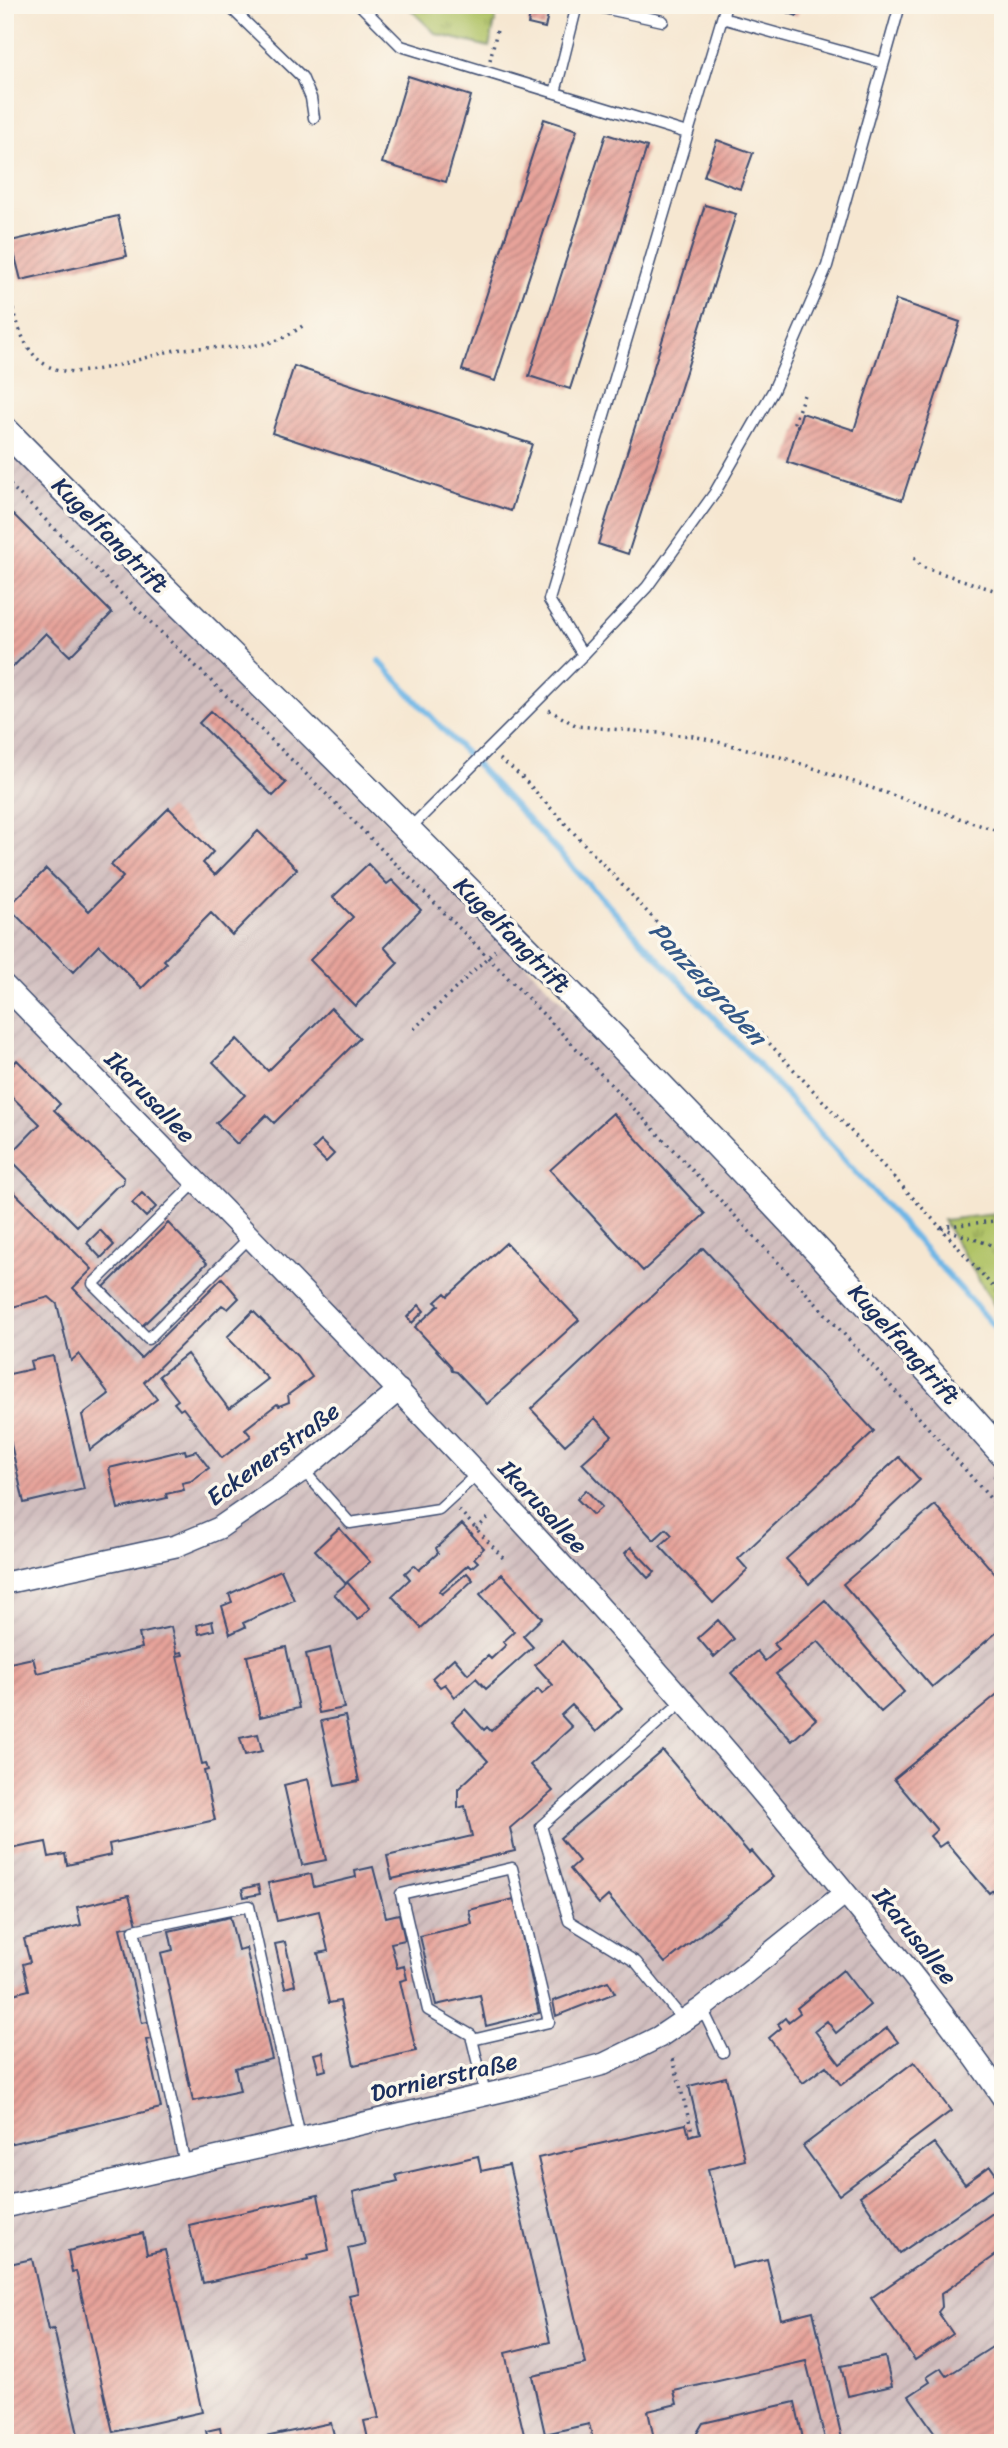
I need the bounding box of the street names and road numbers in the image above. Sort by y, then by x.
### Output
street label: Kugelfangtrift [41,466,179,604]
street label: Kugelfangtrift [443,866,581,1004]
street label: Ikarusallee [93,1040,206,1154]
street label: Kugelfangtrift [837,1273,971,1415]
street label: Eckenerstraße [197,1391,349,1517]
street label: Ikarusallee [487,1449,598,1564]
street label: Ikarusallee [861,1876,968,1995]
street label: Dornierstraße [366,2040,522,2114]

